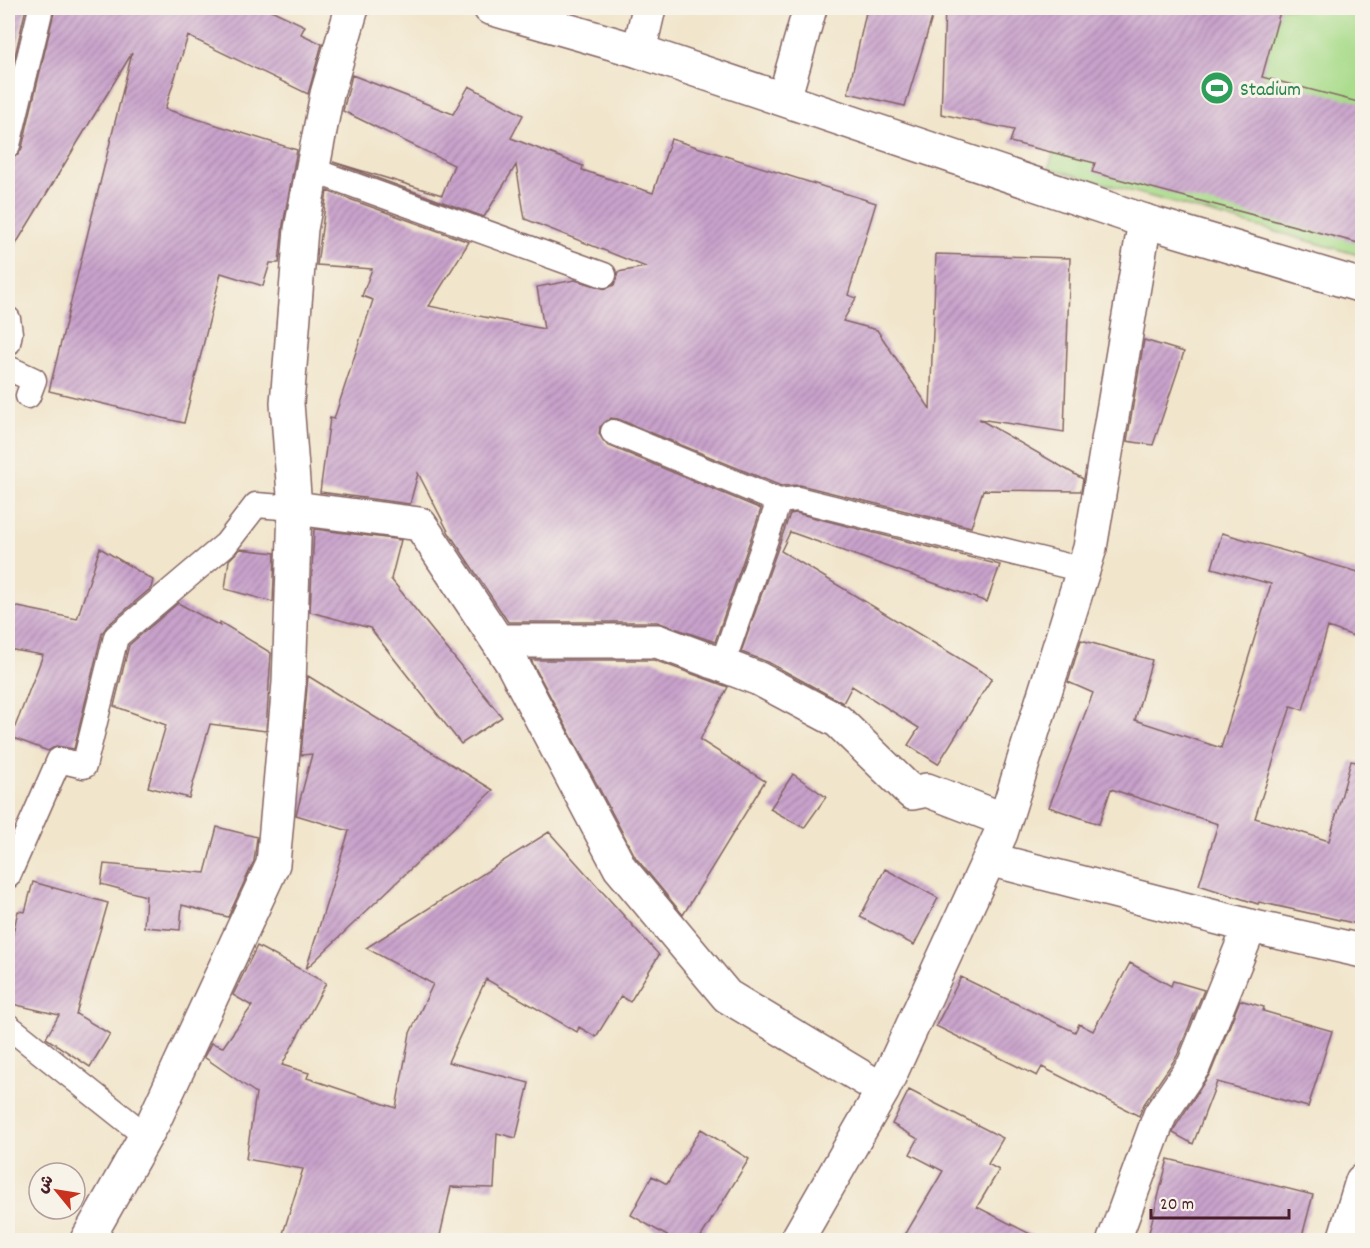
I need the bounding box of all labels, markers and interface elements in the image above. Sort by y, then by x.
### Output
sports icon: Stadium [1199,70,1235,106]
place label: Stadium [1240,77,1301,105]
north arrow [27,1161,87,1221]
text: ش [32,1171,61,1198]
scale bar [1151,1182,1289,1220]
text: 20 m [1160,1193,1194,1218]

